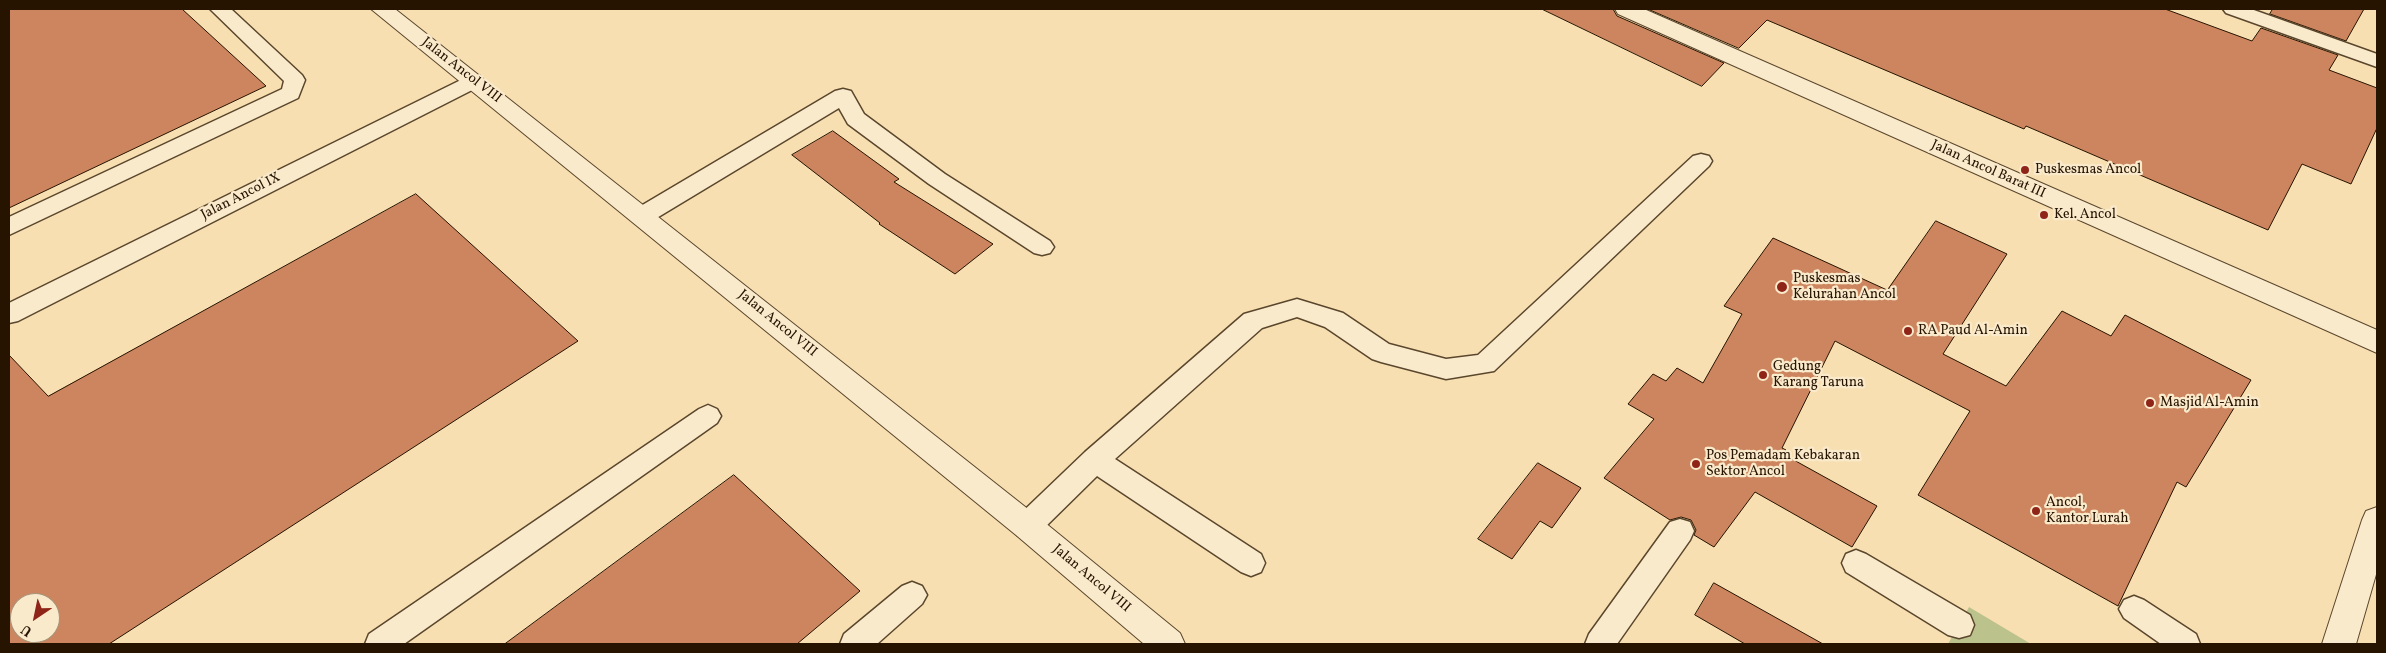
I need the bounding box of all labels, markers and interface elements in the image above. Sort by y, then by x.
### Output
street label: Jalan Ancol VIII [418,34,504,108]
street label: Jalan Ancol Barat III [1928,137,2048,203]
place label: Puskesmas Ancol [2035,162,2141,178]
marker: Puskesmas Ancol [2019,164,2031,176]
street label: Jalan Ancol IX [198,170,284,224]
place label: Kel. Ancol [2054,207,2116,223]
marker: Kel. Ancol [2038,209,2050,221]
place label: Puskesmas Kelurahan Ancol [1793,271,1896,304]
marker: Puskesmas Kelurahan Ancol [1775,280,1789,294]
street label: Jalan Ancol VIII [734,287,820,361]
place label: RA Paud Al-Amin [1918,323,2028,339]
marker: RA Paud Al-Amin [1902,325,1914,337]
place label: Gedung Karang Taruna [1773,359,1864,392]
marker: Gedung Karang Taruna [1757,369,1769,381]
place label: Masjid Al-Amin [2160,395,2259,411]
marker: Masjid Al-Amin [2144,397,2156,409]
place label: Pos Pemadam Kebakaran Sektor Ancol [1706,448,1860,481]
marker: Pos Pemadam Kebakaran Sektor Ancol [1690,458,1702,470]
place label: Ancol, Kantor Lurah [2046,495,2129,528]
marker: Ancol, Kantor Lurah [2030,505,2042,517]
street label: Jalan Ancol VIII [1048,541,1134,617]
north arrow [10,593,60,643]
text: U [18,619,36,641]

